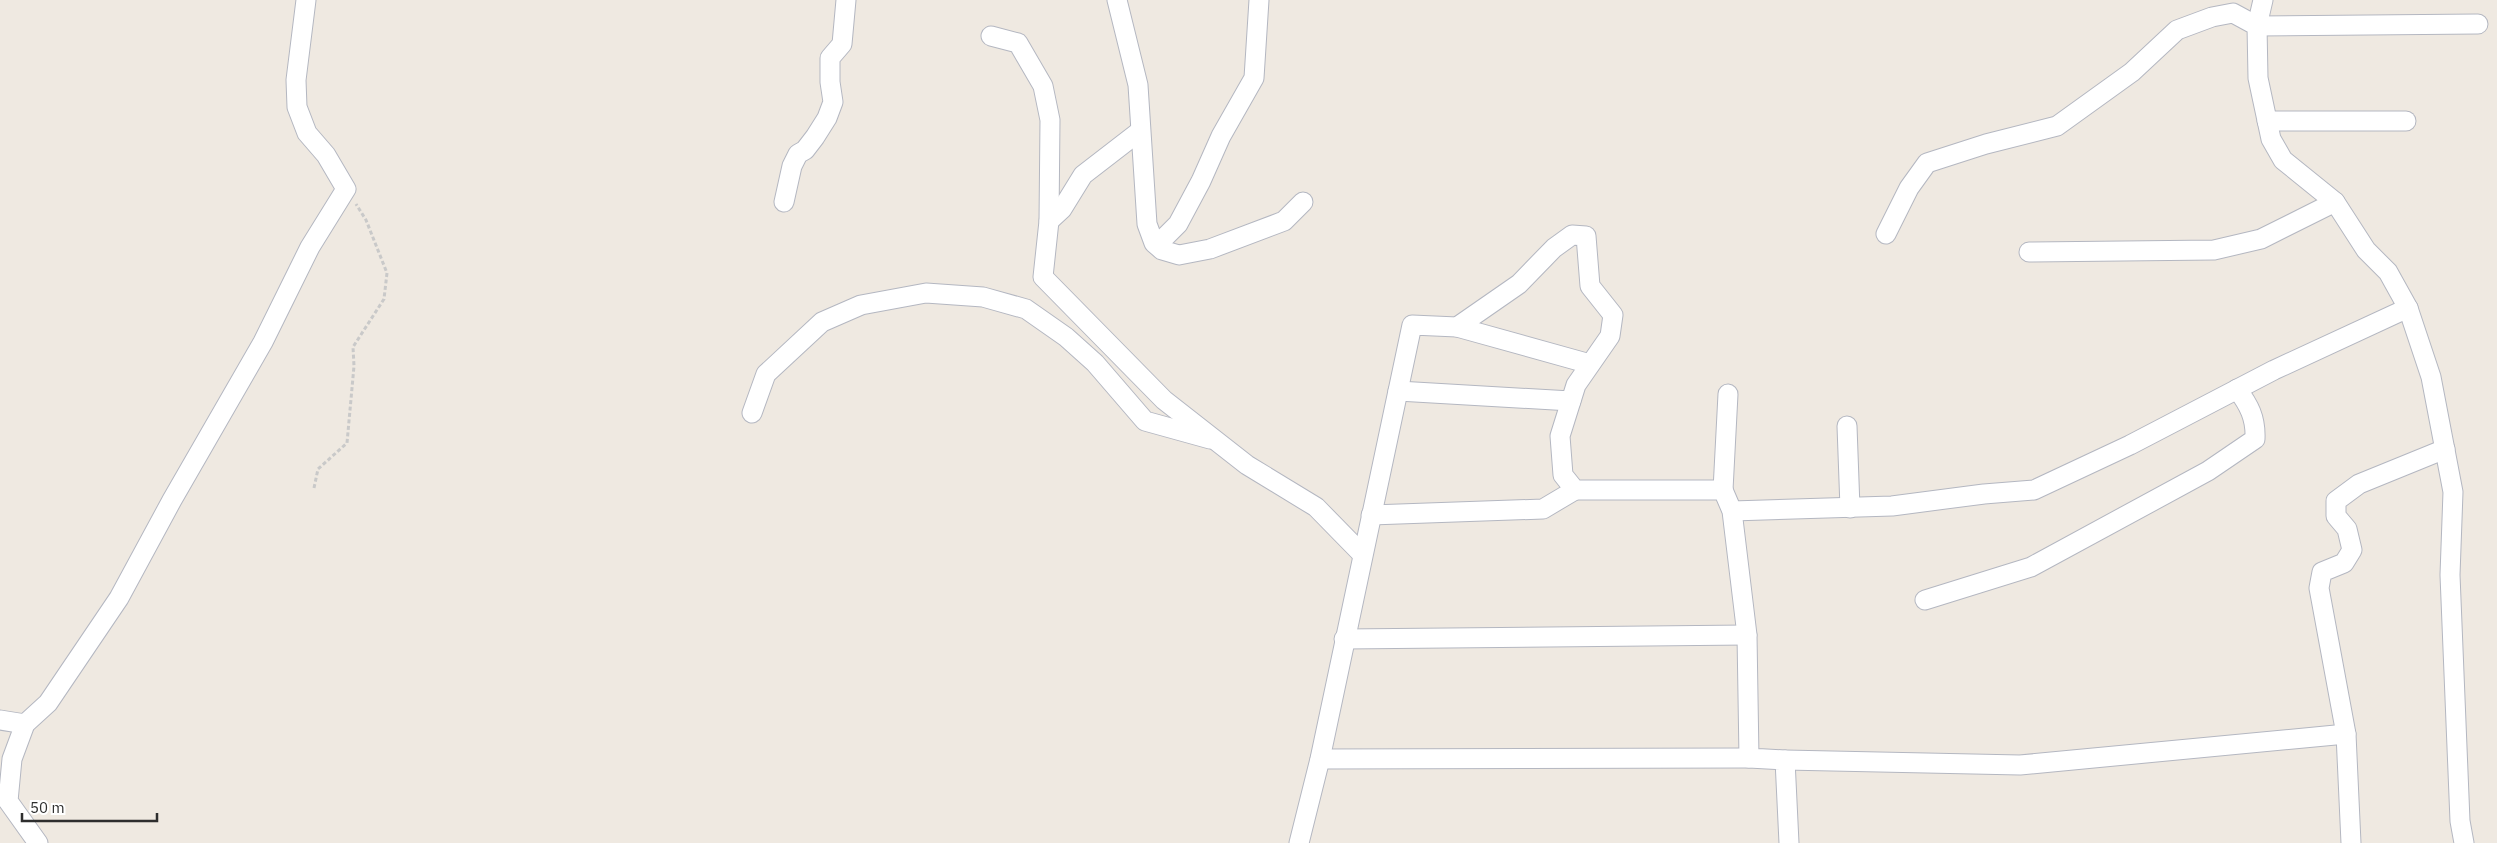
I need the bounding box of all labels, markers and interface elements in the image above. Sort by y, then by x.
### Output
scale bar [22,790,158,822]
text: 50 m [30,798,65,817]

